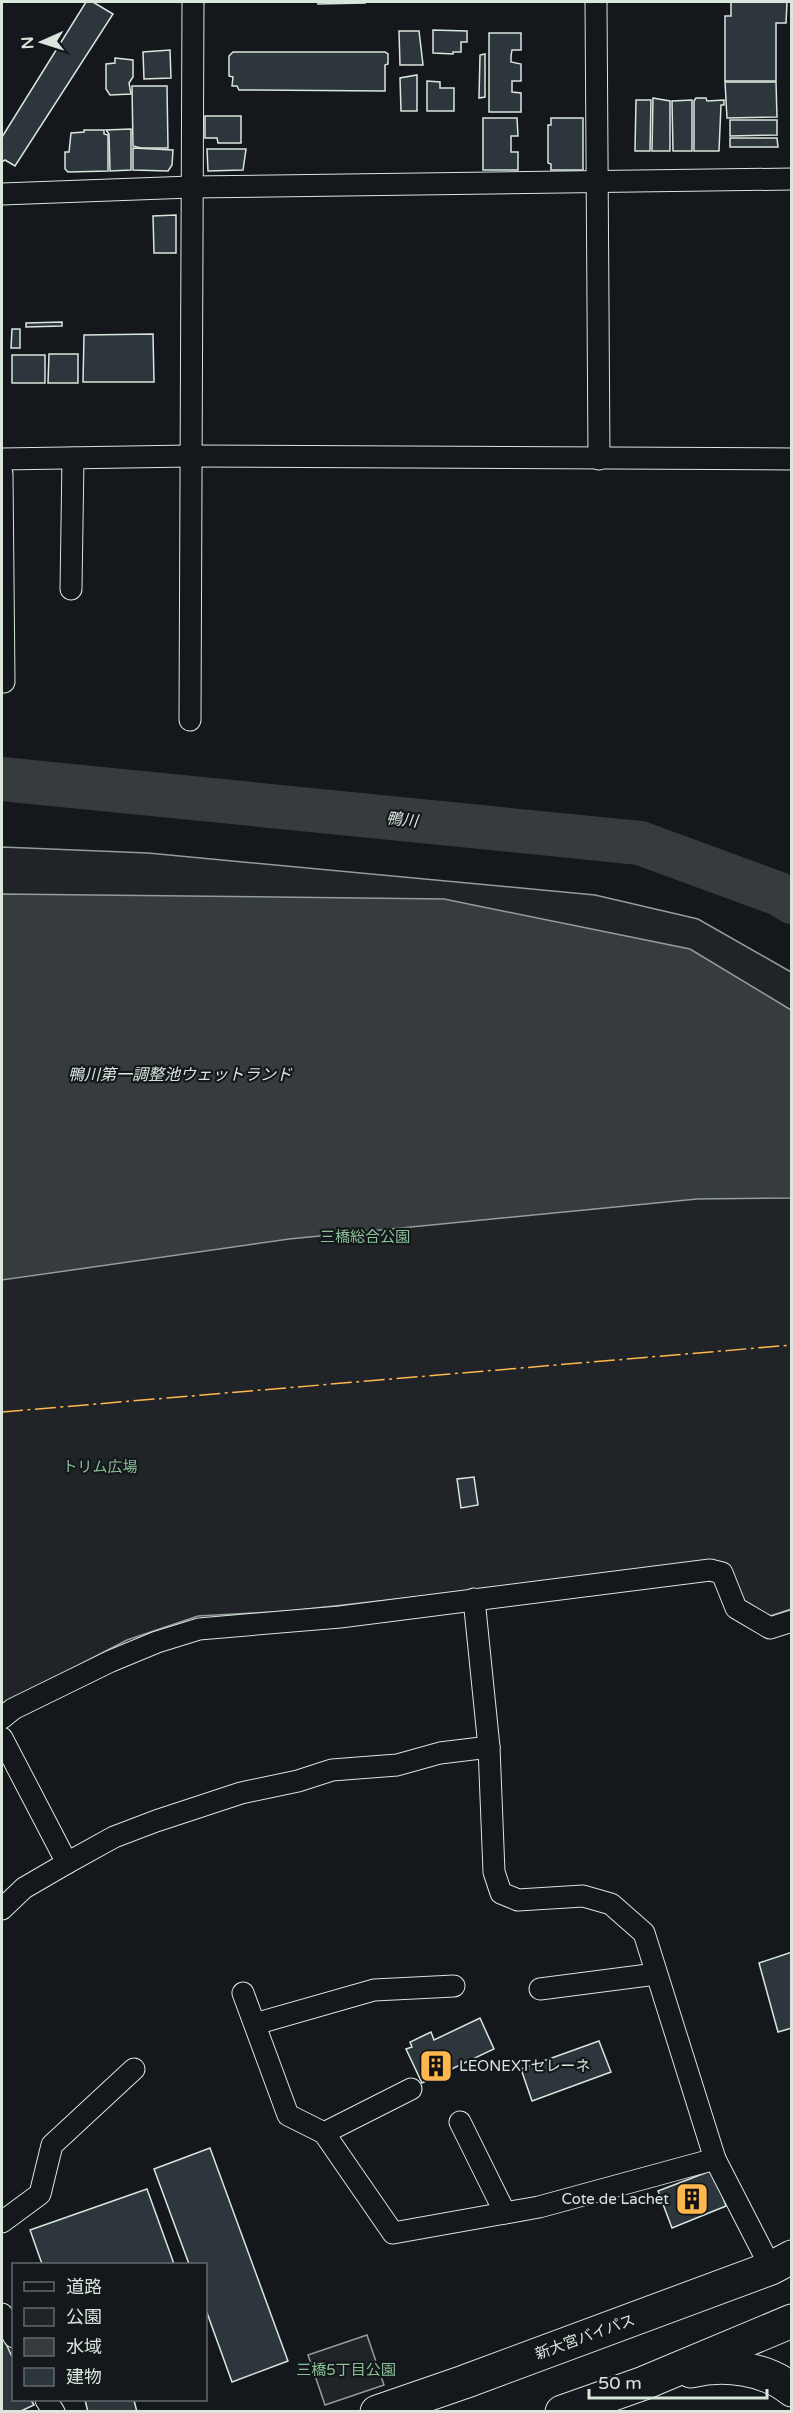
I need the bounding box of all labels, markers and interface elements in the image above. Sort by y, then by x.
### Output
north arrow [12,12,72,72]
text: N [18,36,38,50]
water label: 鴨川 [385,808,421,832]
water label: 鴨川第一調整池ウェットランド [68,1065,293,1085]
park label: 三橋総合公園 [320,1228,410,1246]
park label: トリム広場 [62,1458,138,1476]
building icon: LEONEXTセレーネ [418,2048,454,2084]
place label: LEONEXTセレーネ [459,2057,591,2075]
building icon: Cote de Lachet [674,2181,710,2217]
place label: Cote de Lachet [561,2190,669,2208]
legend [12,2263,207,2401]
text: 道路 [66,2276,102,2298]
text: 公園 [66,2306,102,2328]
street label: 新大宮バイパス [533,2311,637,2363]
text: 水域 [66,2336,102,2358]
park label: 三橋5丁目公園 [296,2361,396,2379]
scale bar [589,2362,768,2400]
text: 建物 [66,2366,102,2388]
text: 50 m [598,2372,642,2394]

